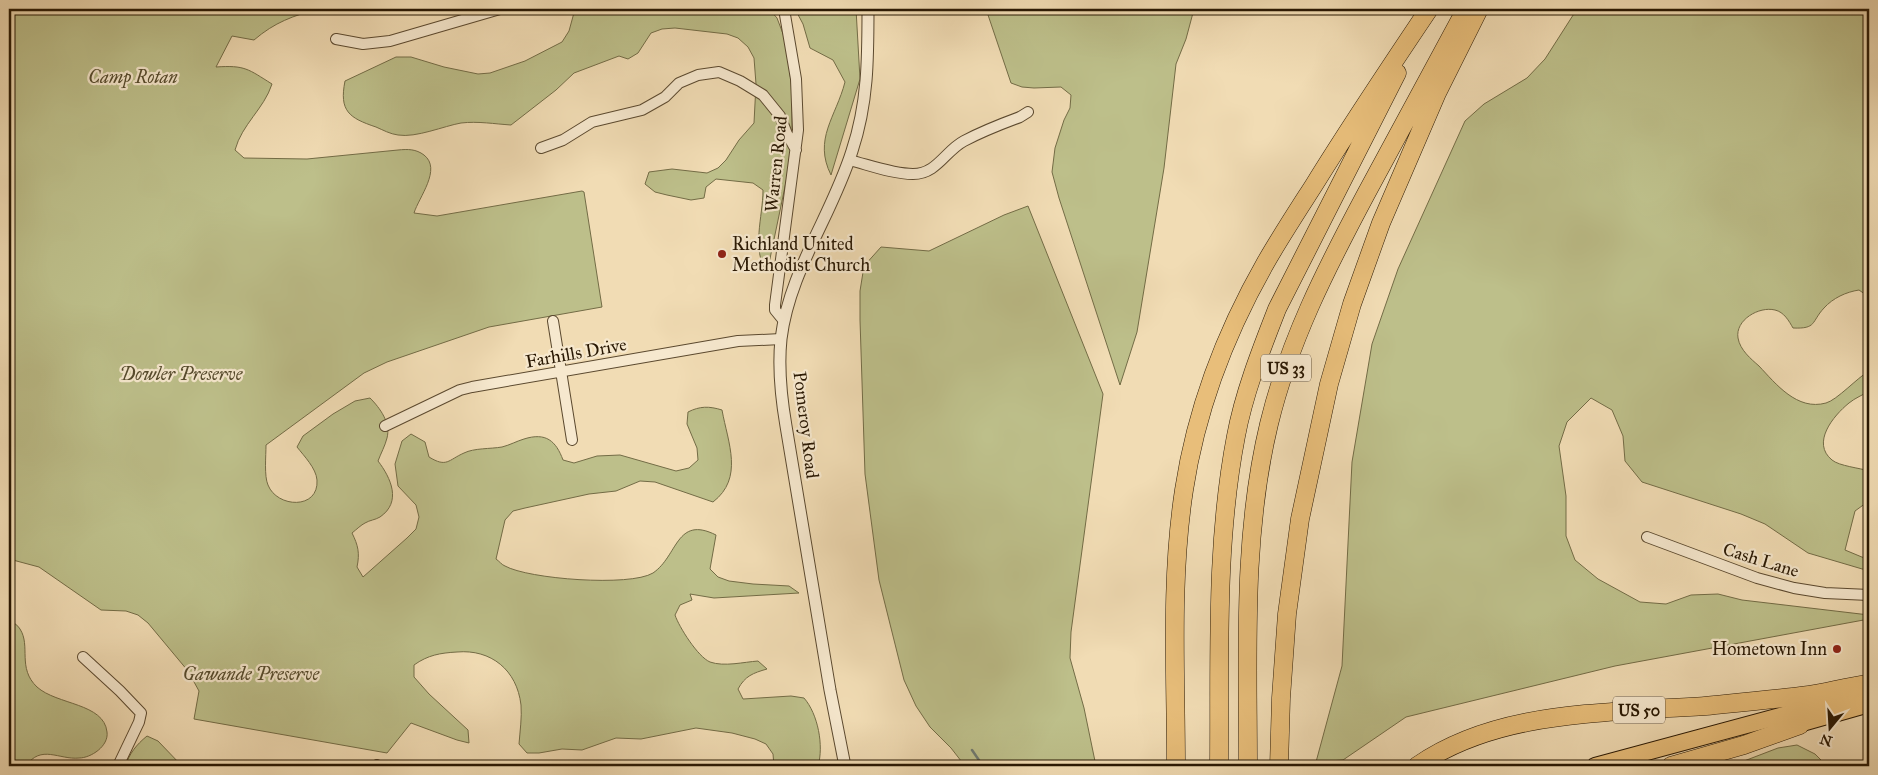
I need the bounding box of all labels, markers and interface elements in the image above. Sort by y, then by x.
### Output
park label: Camp Rotan [88,66,178,89]
street label: Warren Road [760,115,792,213]
place label: Richland United Methodist Church [732,233,870,276]
marker: Richland United Methodist Church [716,248,728,260]
street label: Farhills Drive [524,333,628,373]
road number: US 33 [1261,354,1311,382]
park label: Dowler Preserve [120,363,244,385]
street label: Pomeroy Road [789,370,823,480]
street label: Cash Lane [1720,538,1802,582]
place label: Hometown Inn [1712,638,1827,660]
marker: Hometown Inn [1831,643,1843,655]
park label: Gawande Preserve [183,663,321,685]
road number: US 50 [1613,696,1665,724]
north arrow [1806,702,1856,752]
text: N [1818,730,1834,750]

